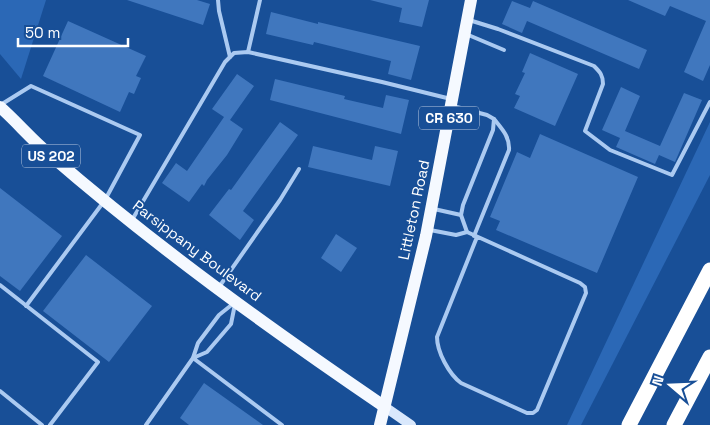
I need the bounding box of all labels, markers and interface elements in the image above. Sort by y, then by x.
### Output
scale bar [18,15,128,47]
text: 50 m [25,23,60,42]
road number: CR 630 [419,106,479,130]
road number: US 202 [22,144,80,168]
street label: Littleton Road [394,158,433,262]
street label: Parsippany Boulevard [129,196,266,305]
north arrow [645,360,695,410]
text: N [648,373,668,388]

